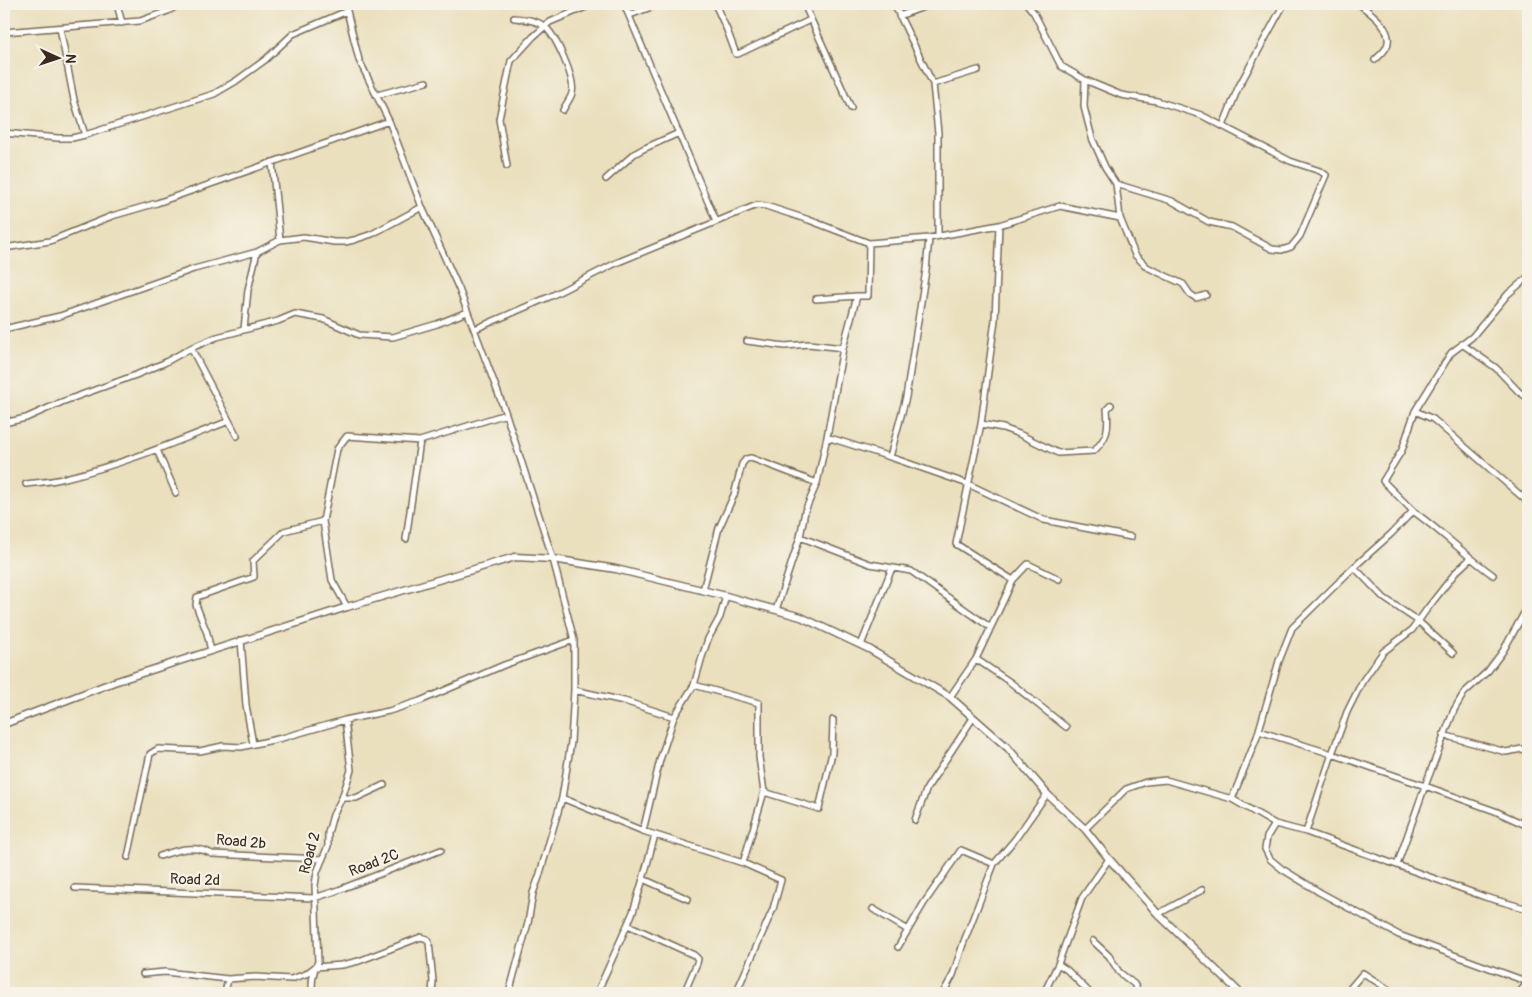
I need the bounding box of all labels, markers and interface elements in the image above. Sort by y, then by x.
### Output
north arrow [32,32,82,82]
text: N [62,53,79,64]
street label: Road 2b [215,830,267,854]
street label: Road 2 [295,830,325,876]
street label: Road 2C [346,845,402,881]
street label: Road 2d [170,870,220,890]

